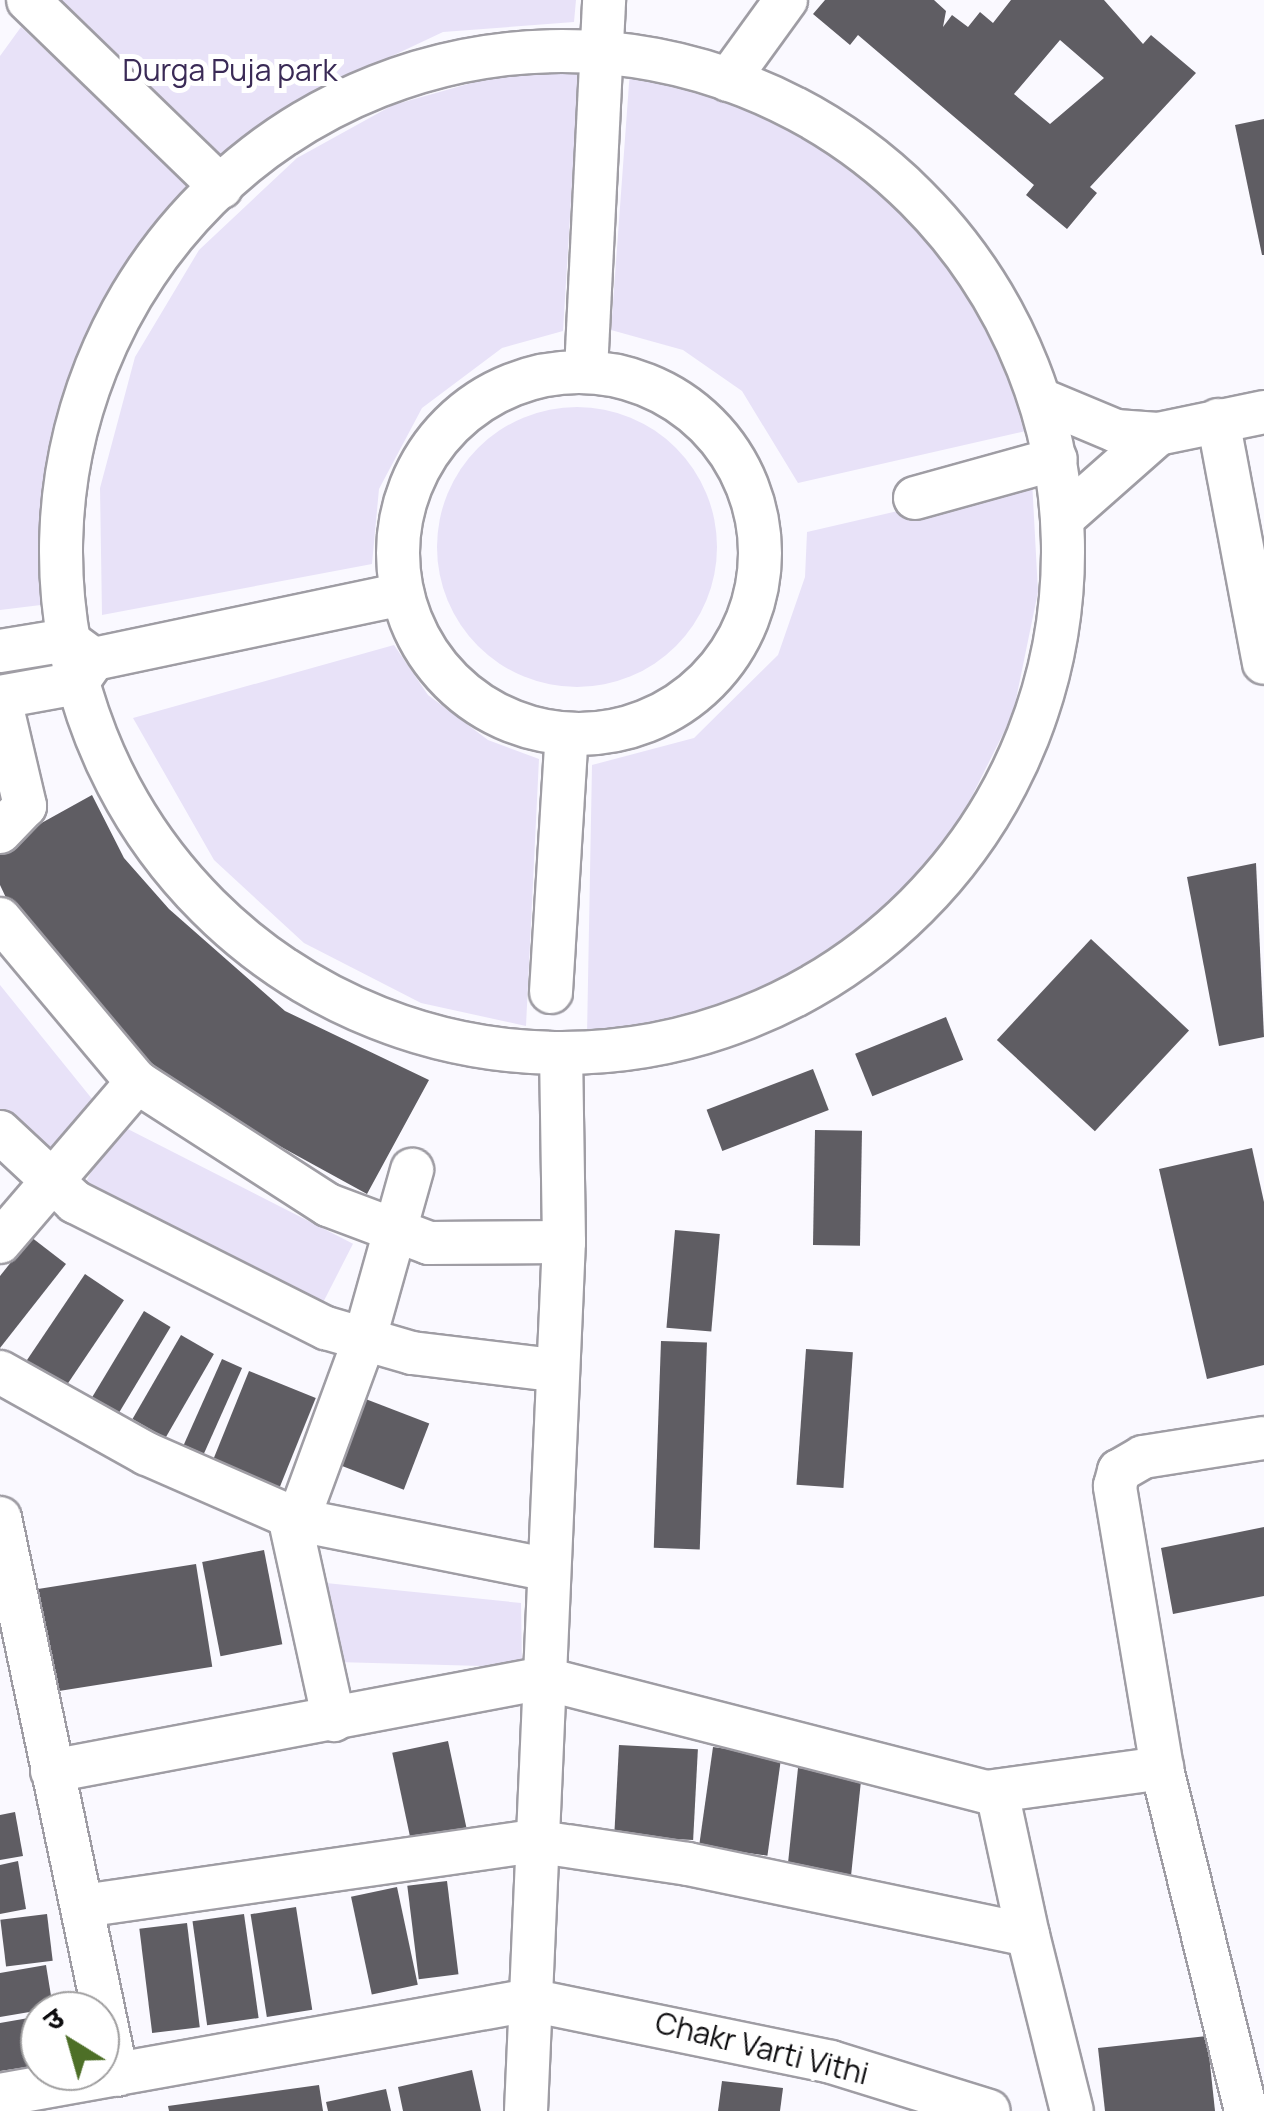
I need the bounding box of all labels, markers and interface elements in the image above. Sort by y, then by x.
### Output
park label: Durga Puja park [123,52,337,88]
north arrow [20,1991,120,2091]
text: उ [35,1999,71,2039]
street label: Chakr Varti Vithi [652,2004,872,2092]

